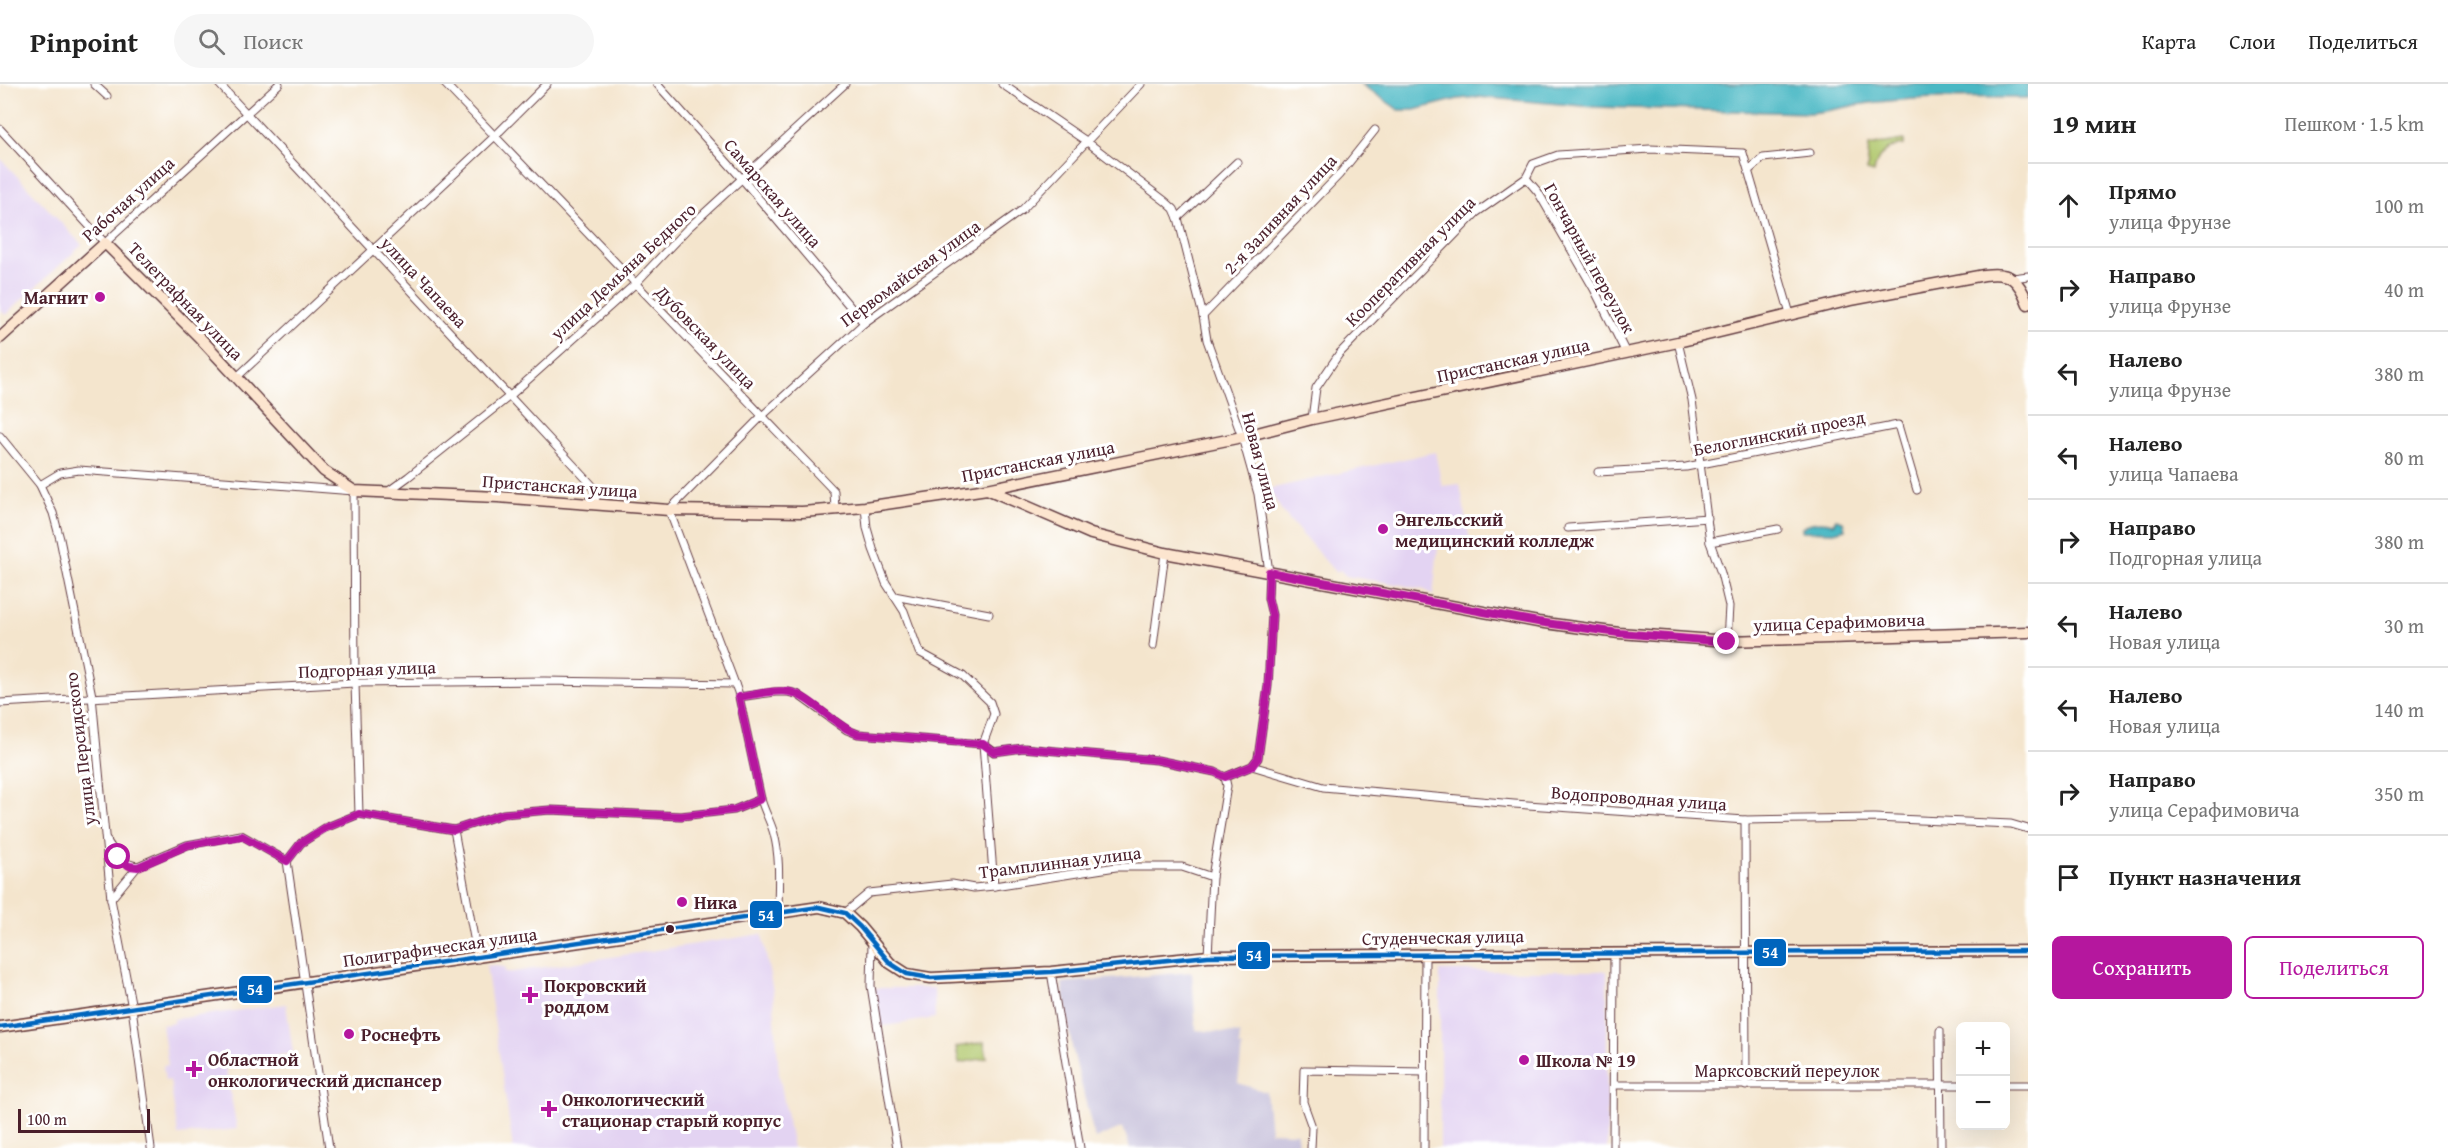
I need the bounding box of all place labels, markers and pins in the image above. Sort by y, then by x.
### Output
place label: Магнит [24,284,88,311]
marker: Магнит [93,290,107,304]
place label: Энгельсский медицинский колледж [1395,506,1595,554]
marker: Энгельсский медицинский колледж [1376,522,1390,536]
place label: Ника [694,889,738,916]
marker: Ника [675,895,689,909]
unlabelled marker [664,923,676,935]
place label: Покровский роддом [544,972,647,1020]
marker: Покровский роддом [521,986,539,1004]
place label: Роснефть [361,1021,441,1048]
marker: Роснефть [342,1027,356,1041]
place label: Областной онкологический диспансер [208,1046,442,1094]
place label: Школа № 19 [1536,1047,1636,1074]
marker: Школа № 19 [1517,1053,1531,1067]
marker: Областной онкологический диспансер [185,1060,203,1078]
place label: Онкологический стационар старый корпус [562,1086,781,1134]
marker: Онкологический стационар старый корпус [540,1100,558,1118]

